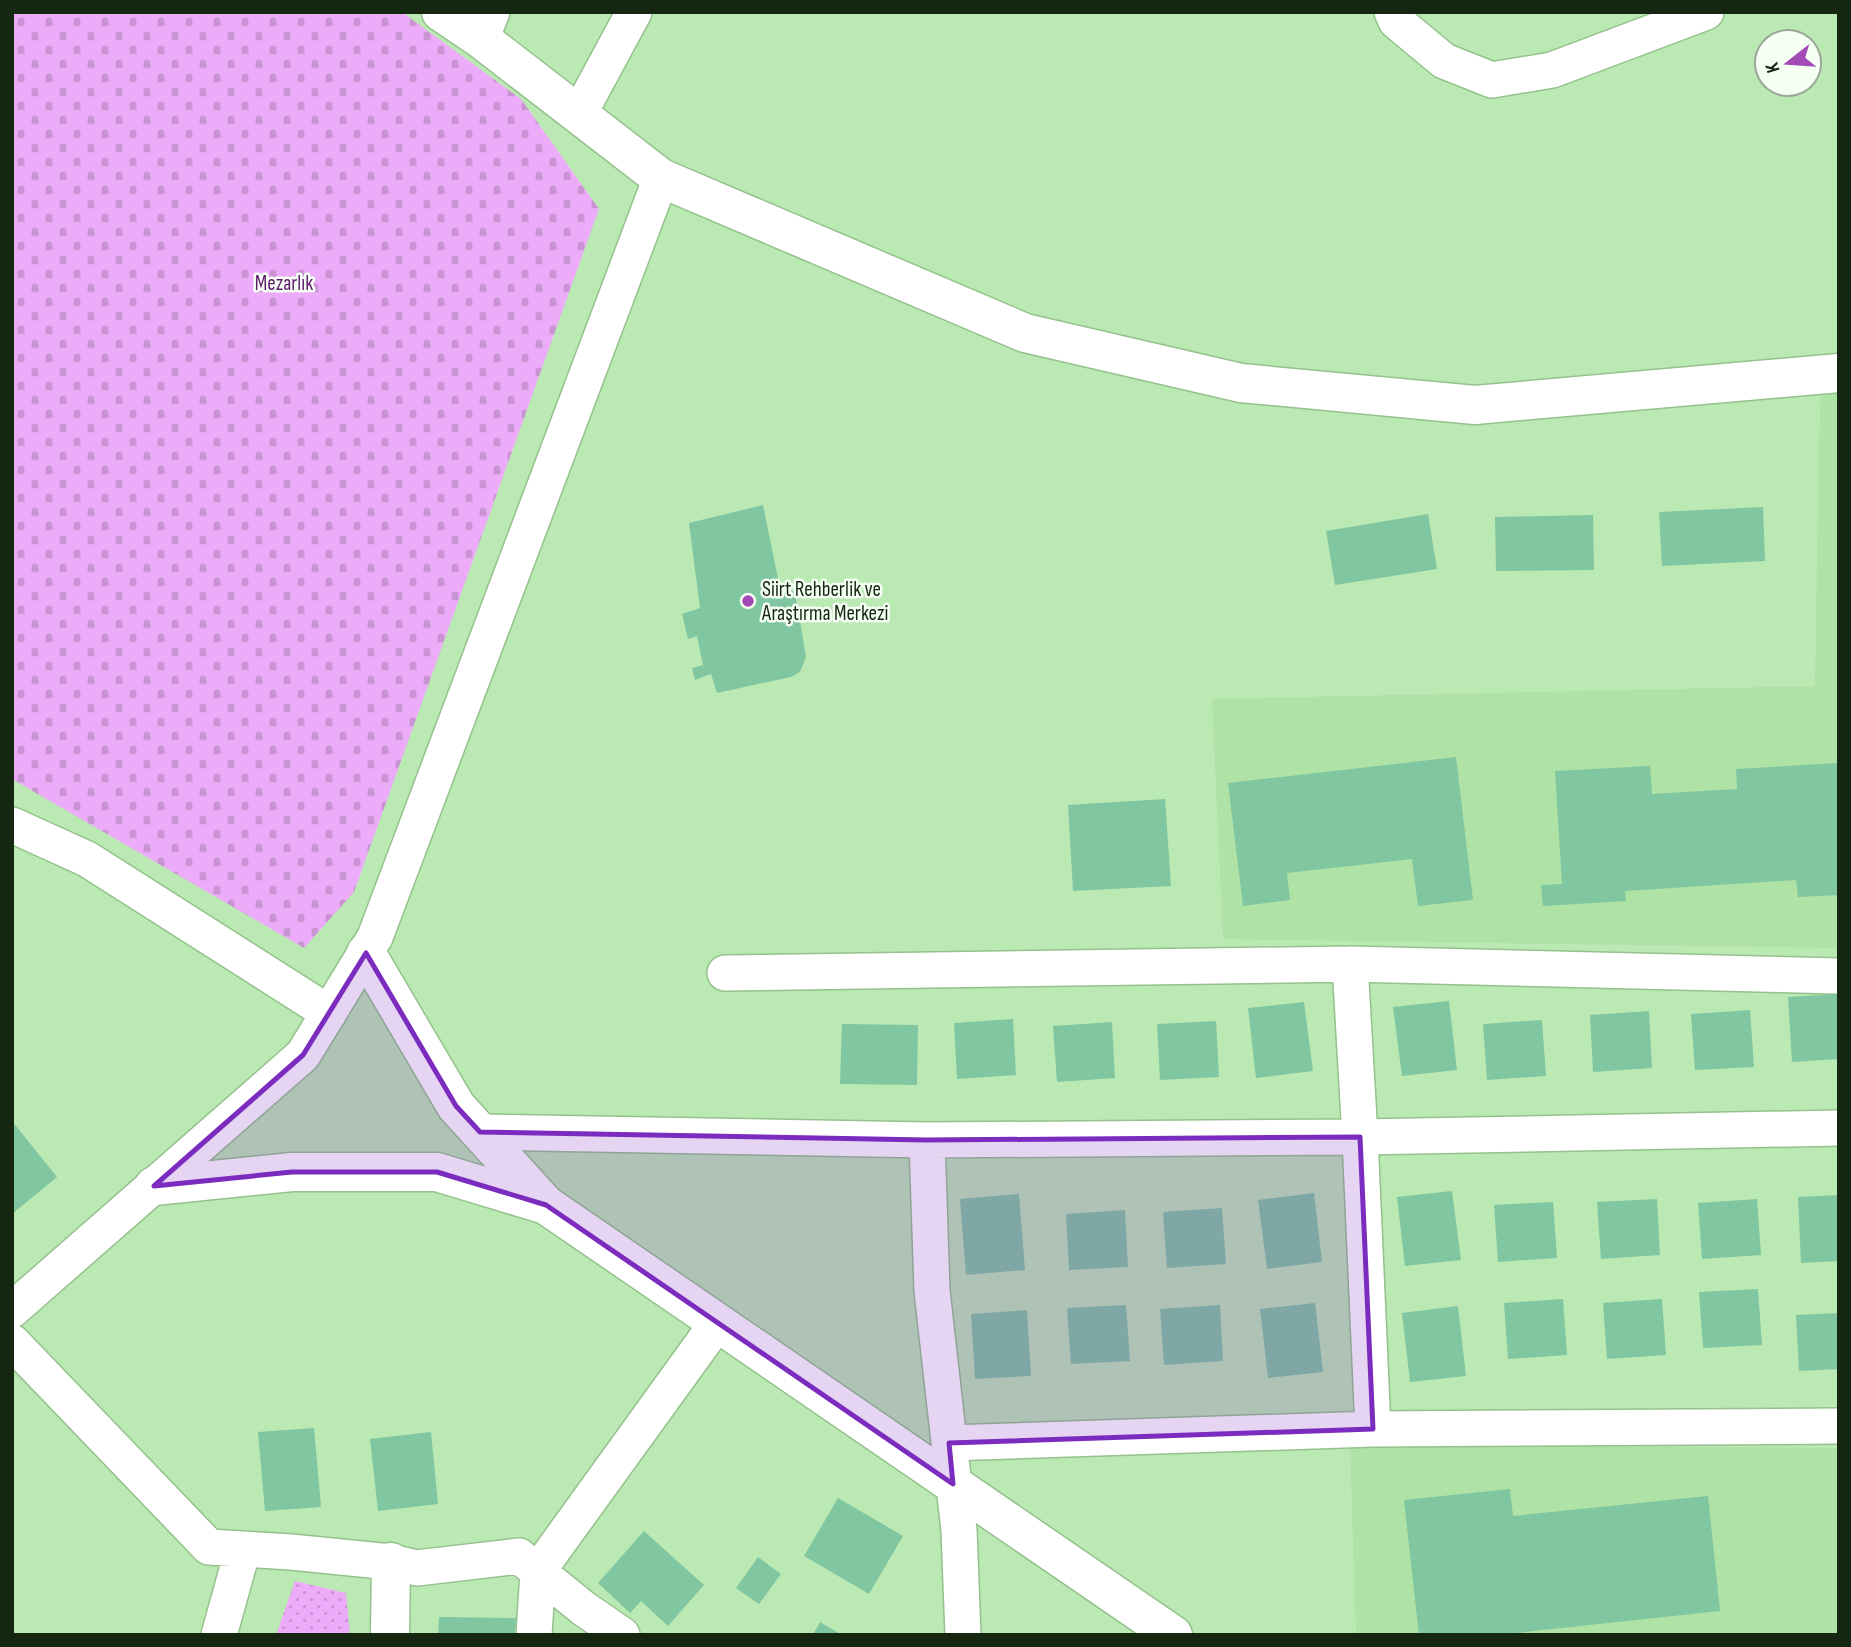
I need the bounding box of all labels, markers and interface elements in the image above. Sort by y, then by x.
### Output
north arrow [1753,28,1823,98]
text: K [1761,59,1786,75]
park label: Mezarlık [255,271,313,296]
place label: Siirt Rehberlik ve Araştırma Merkezi [761,577,888,626]
marker: Siirt Rehberlik ve Araştırma Merkezi [740,593,756,609]

